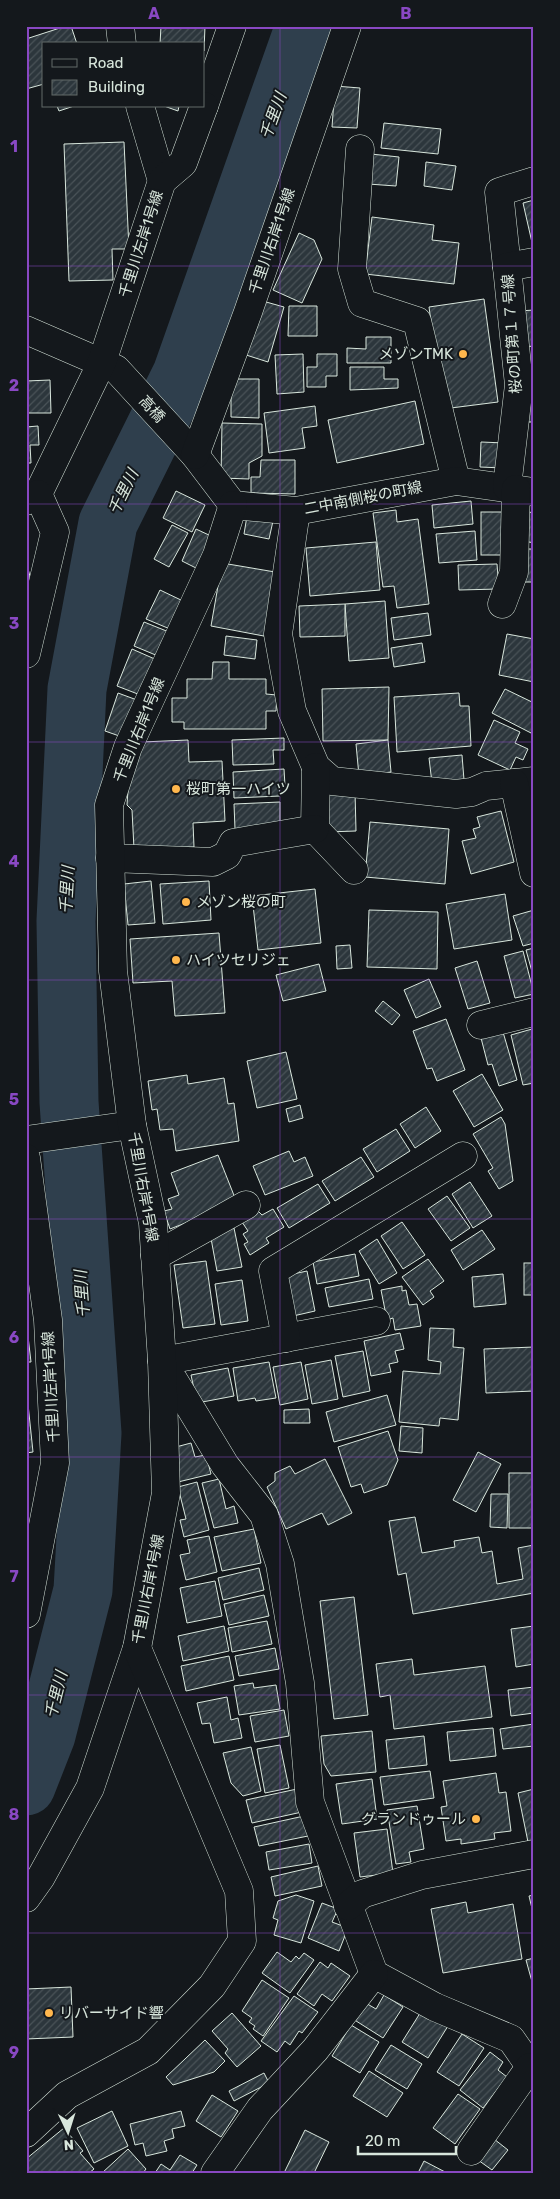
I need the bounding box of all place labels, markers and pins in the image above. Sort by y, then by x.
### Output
place label: メゾンTMK [378,345,453,363]
marker: メゾンTMK [457,348,469,360]
place label: 桜町第一ハイツ [186,780,291,798]
marker: 桜町第一ハイツ [170,783,182,795]
place label: メゾン桜の町 [196,893,286,911]
marker: メゾン桜の町 [180,896,192,908]
place label: ハイツセリジェ [186,951,291,969]
marker: ハイツセリジェ [170,954,182,966]
place label: グランドゥール [361,1810,466,1828]
marker: グランドゥール [470,1813,482,1825]
place label: リバーサイド響 [59,2004,164,2022]
marker: リバーサイド響 [43,2007,55,2019]

